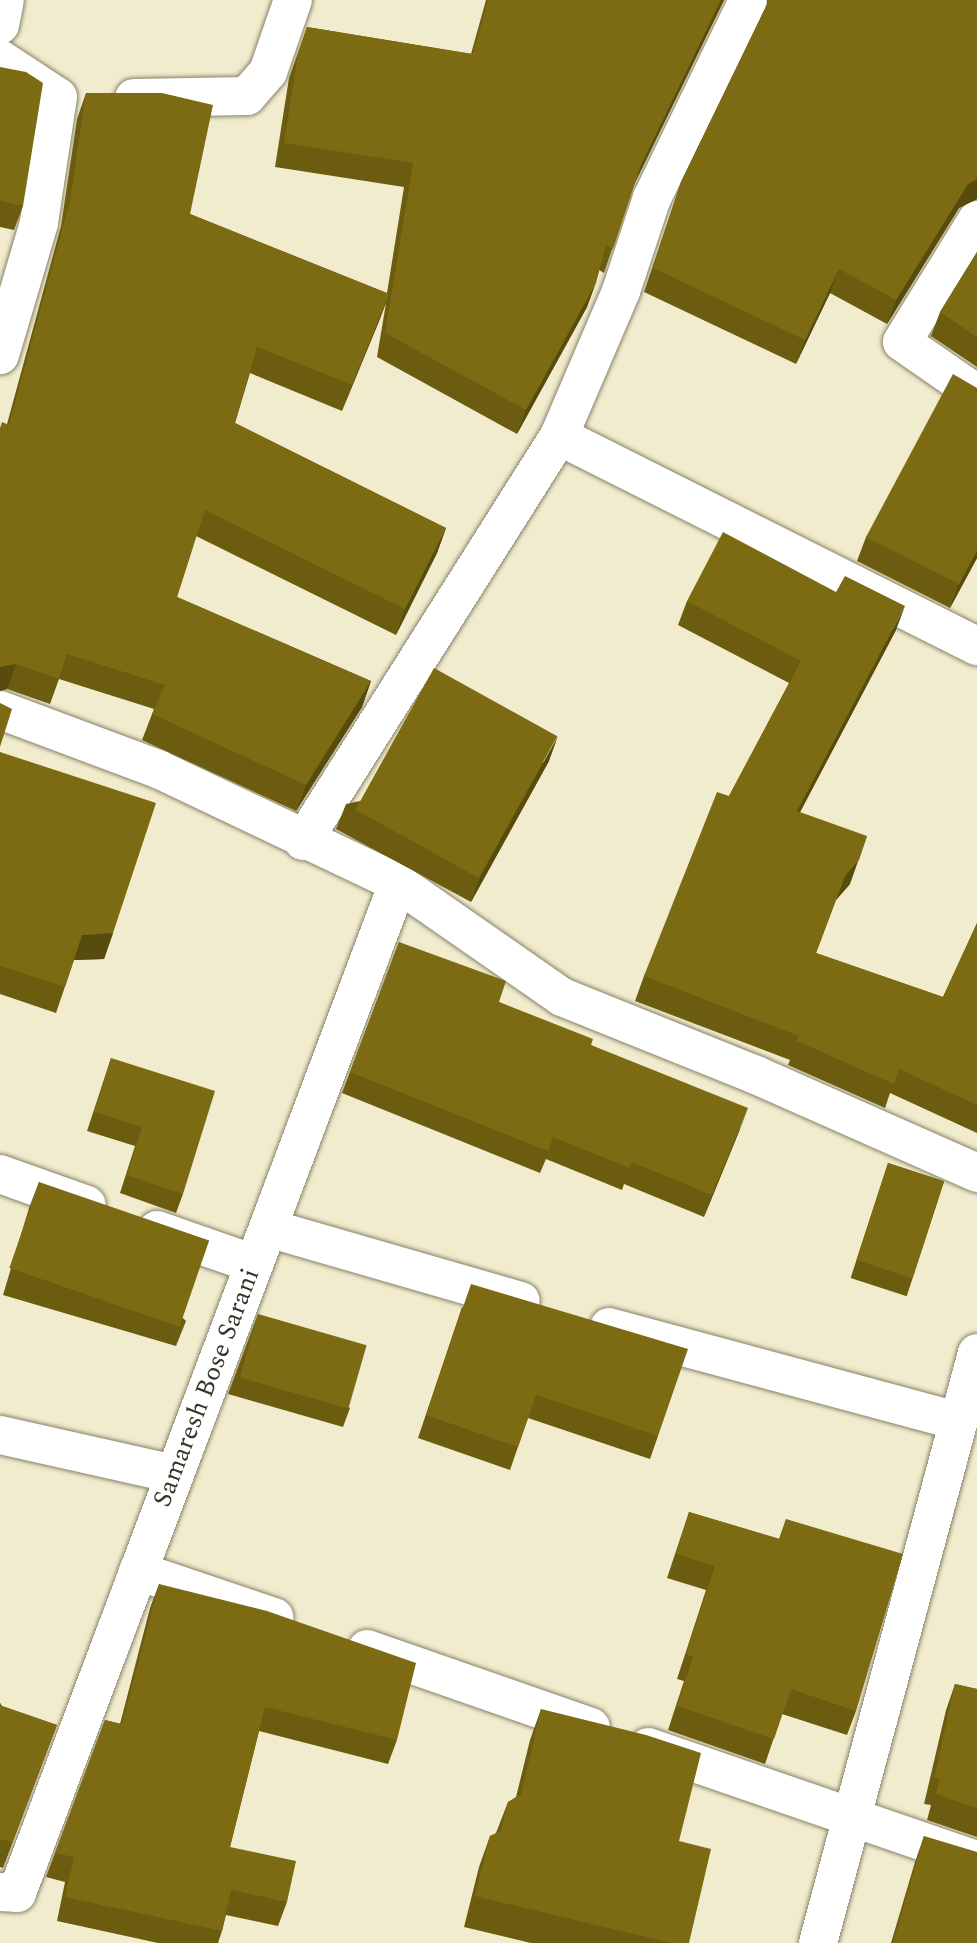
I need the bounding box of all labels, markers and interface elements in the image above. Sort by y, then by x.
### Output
street label: Samaresh Bose Sarani [147,1264,267,1512]

